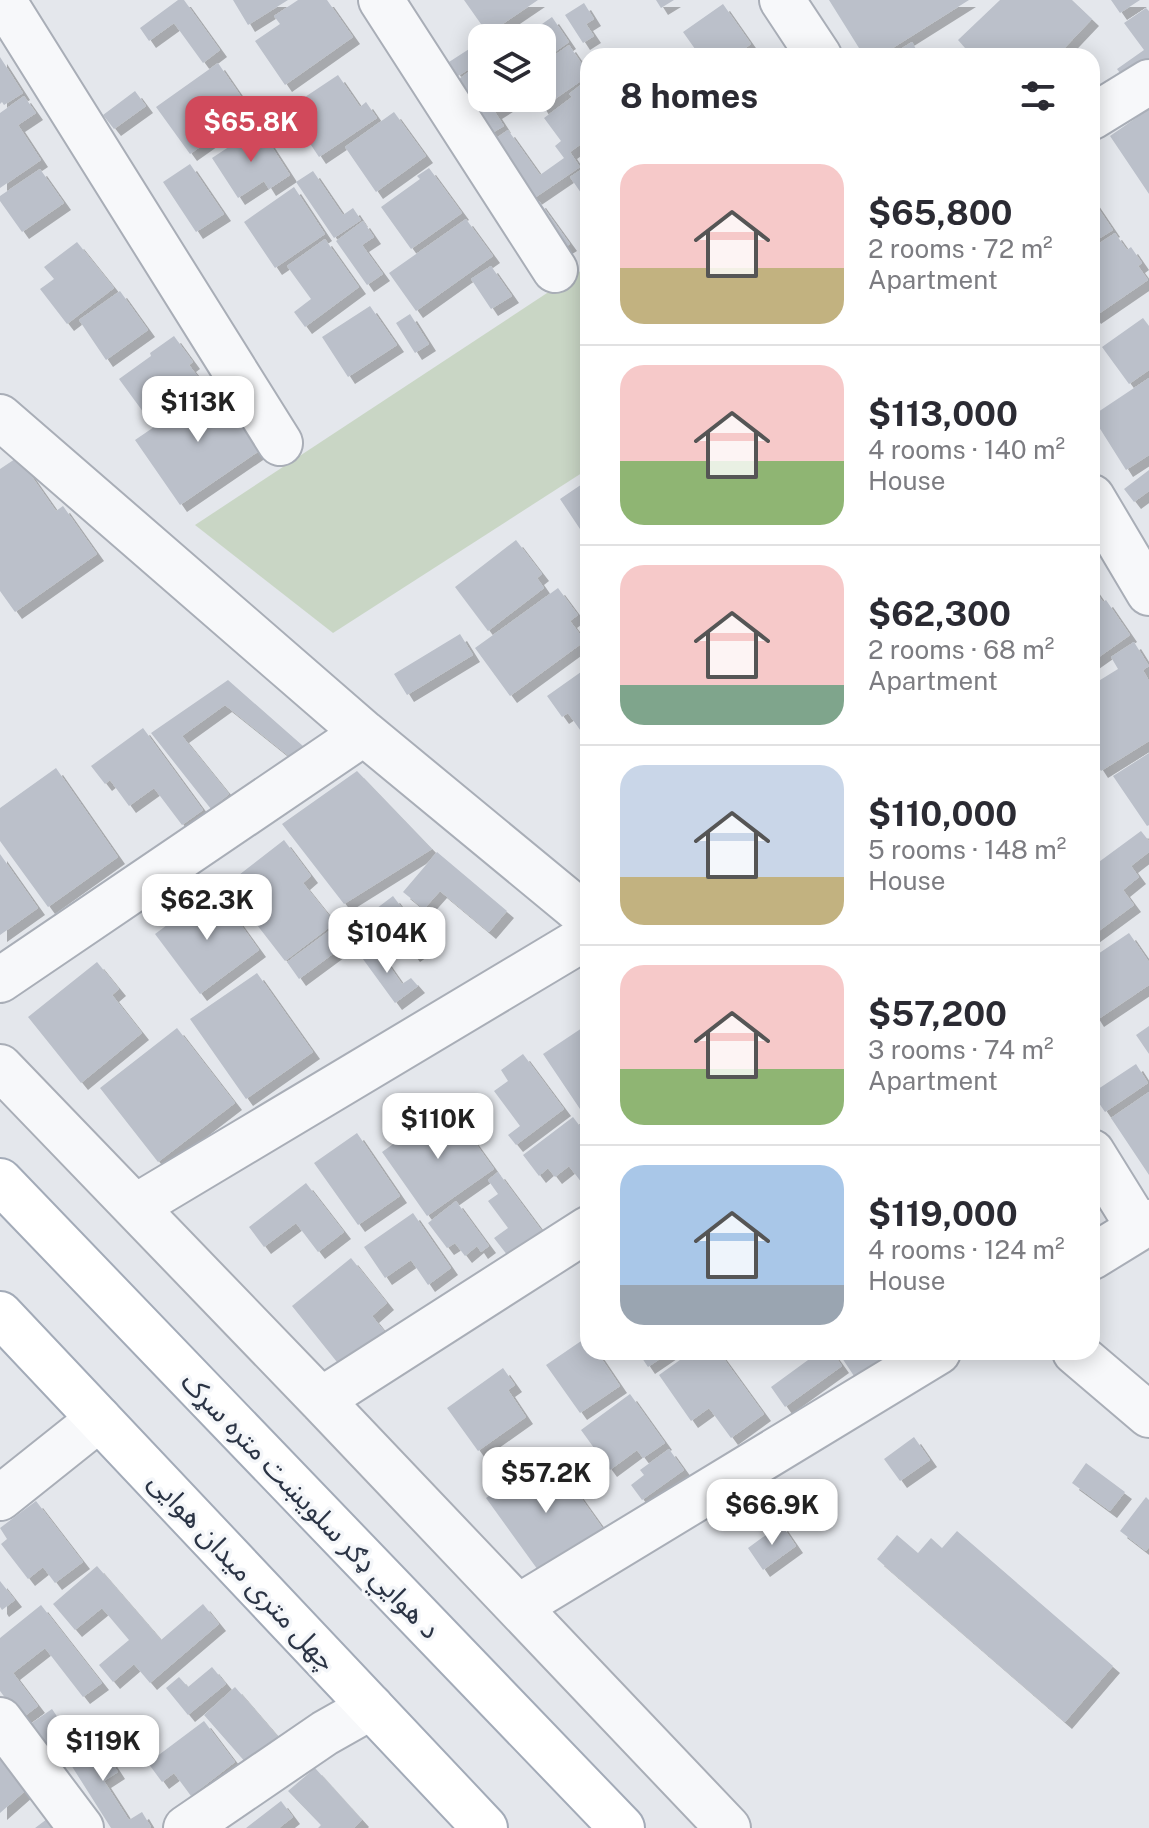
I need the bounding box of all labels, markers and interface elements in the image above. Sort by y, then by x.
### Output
map controls [468,24,556,112]
button: layers [468,24,556,112]
icon: filters [1016,74,1060,118]
text: 8 homes [620,76,758,116]
pin: $65.8K [186,96,316,164]
text: $65.8K [203,106,299,137]
text: $65,800 [868,193,1012,233]
icon: home [684,196,780,292]
text: 2 rooms · 72 m² [868,233,1053,264]
text: Apartment [868,264,998,295]
pin: $113K [142,376,254,444]
text: $113K [160,386,236,417]
text: $113,000 [868,394,1018,434]
icon: home [684,397,780,493]
text: 4 rooms · 140 m² [868,434,1065,465]
text: House [868,465,945,496]
text: $62,300 [868,594,1011,634]
icon: home [684,597,780,693]
text: 2 rooms · 68 m² [868,634,1054,665]
text: Apartment [868,665,998,696]
text: $110,000 [868,794,1017,834]
icon: home [684,797,780,893]
text: 5 rooms · 148 m² [868,834,1066,865]
text: House [868,865,945,896]
pin: $62.3K [142,874,272,942]
text: $62.3K [160,884,254,915]
pin: $104K [331,907,443,975]
text: $104K [346,917,428,948]
text: $57,200 [868,994,1007,1034]
icon: home [684,997,780,1093]
text: 3 rooms · 74 m² [868,1034,1054,1065]
text: Apartment [868,1065,998,1096]
pin: $110K [382,1093,494,1161]
text: $110K [400,1103,476,1134]
text: $119,000 [868,1194,1018,1234]
icon: home [684,1197,780,1293]
text: 4 rooms · 124 m² [868,1234,1065,1265]
text: House [868,1265,945,1296]
street label: د هوايي ډګر سلویښت متره سړک [171,1365,447,1649]
pin: $57.2K [481,1447,611,1515]
text: $57.2K [500,1457,592,1488]
street label: چهل متری میدان هوایی [141,1464,344,1678]
pin: $66.9K [707,1479,837,1547]
text: $66.9K [725,1489,819,1520]
pin: $119K [47,1715,159,1783]
text: $119K [65,1725,141,1756]

